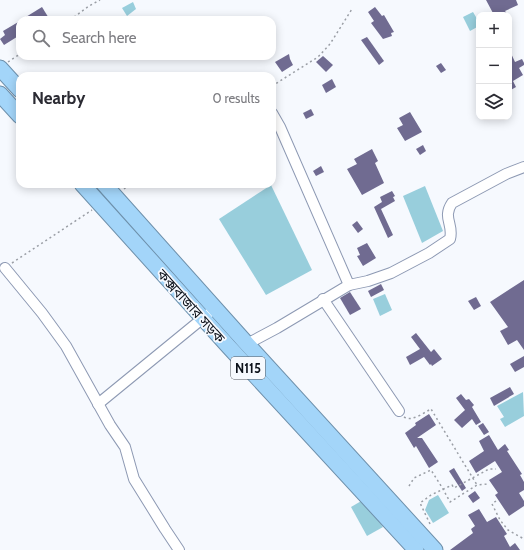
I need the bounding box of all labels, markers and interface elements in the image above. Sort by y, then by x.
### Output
map controls [476,12,512,120]
button: + [476,12,512,48]
search box [16,16,276,60]
icon: search [30,27,52,49]
text: Search here [62,29,137,47]
button: − [476,48,512,84]
button: layers [476,84,512,120]
text: Nearby [32,88,85,108]
text: 0 results [212,90,260,106]
street label: কক্সবাজার সড়ক [152,265,229,347]
road number: N115 [231,357,265,379]

